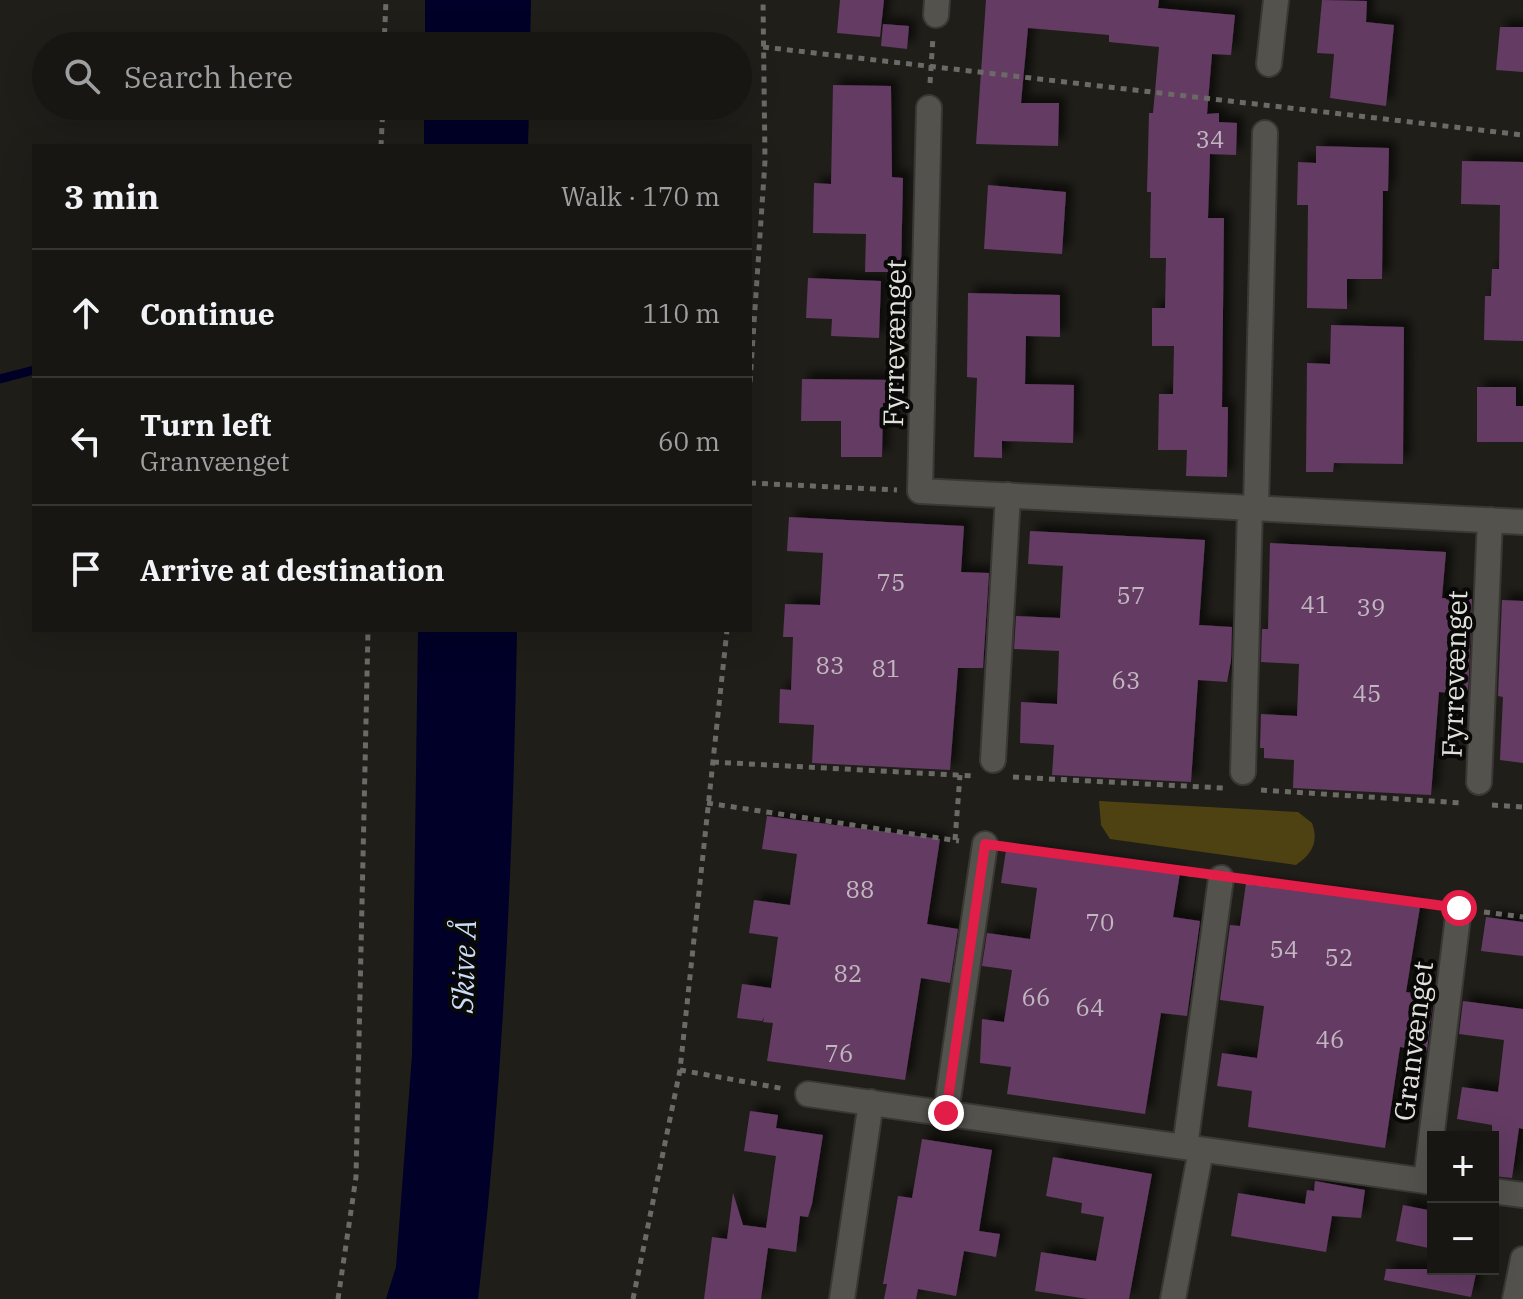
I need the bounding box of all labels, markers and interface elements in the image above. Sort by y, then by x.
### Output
search box [32,32,752,120]
icon: search [60,54,104,98]
text: Search here [124,57,293,96]
house number: 34 [1196,123,1224,155]
text: 3 min [64,174,159,218]
text: Walk · 170 m [561,179,720,213]
street label: Fyrrevænget [874,259,914,427]
icon: ahead [64,291,108,335]
text: Continue [140,294,275,333]
text: 110 m [642,296,720,330]
text: Turn left [140,405,272,444]
icon: left [64,419,108,463]
text: 60 m [658,424,720,458]
text: Granvænget [140,444,289,478]
icon: arrive [64,547,108,591]
text: Arrive at destination [140,550,445,589]
house number: 75 [877,566,905,598]
house number: 57 [1117,579,1145,611]
house number: 41 [1301,588,1329,620]
street label: Fyrrevænget [1433,590,1475,758]
house number: 39 [1357,591,1385,623]
house number: 83 [816,649,844,681]
house number: 81 [872,652,900,684]
house number: 63 [1112,664,1140,696]
house number: 45 [1353,677,1381,709]
house number: 88 [846,873,874,905]
route start [1441,890,1477,926]
house number: 70 [1086,906,1114,938]
water label: Skive Å [442,918,484,1015]
house number: 54 [1270,933,1298,965]
house number: 52 [1325,941,1353,973]
house number: 82 [834,957,862,989]
street label: Granvænget [1385,959,1441,1123]
house number: 66 [1022,981,1050,1013]
house number: 64 [1076,991,1104,1023]
house number: 46 [1316,1023,1344,1055]
house number: 76 [825,1037,853,1069]
route end [928,1095,964,1131]
map controls [1427,1131,1499,1275]
button: + [1427,1131,1499,1203]
button: − [1427,1203,1499,1275]

